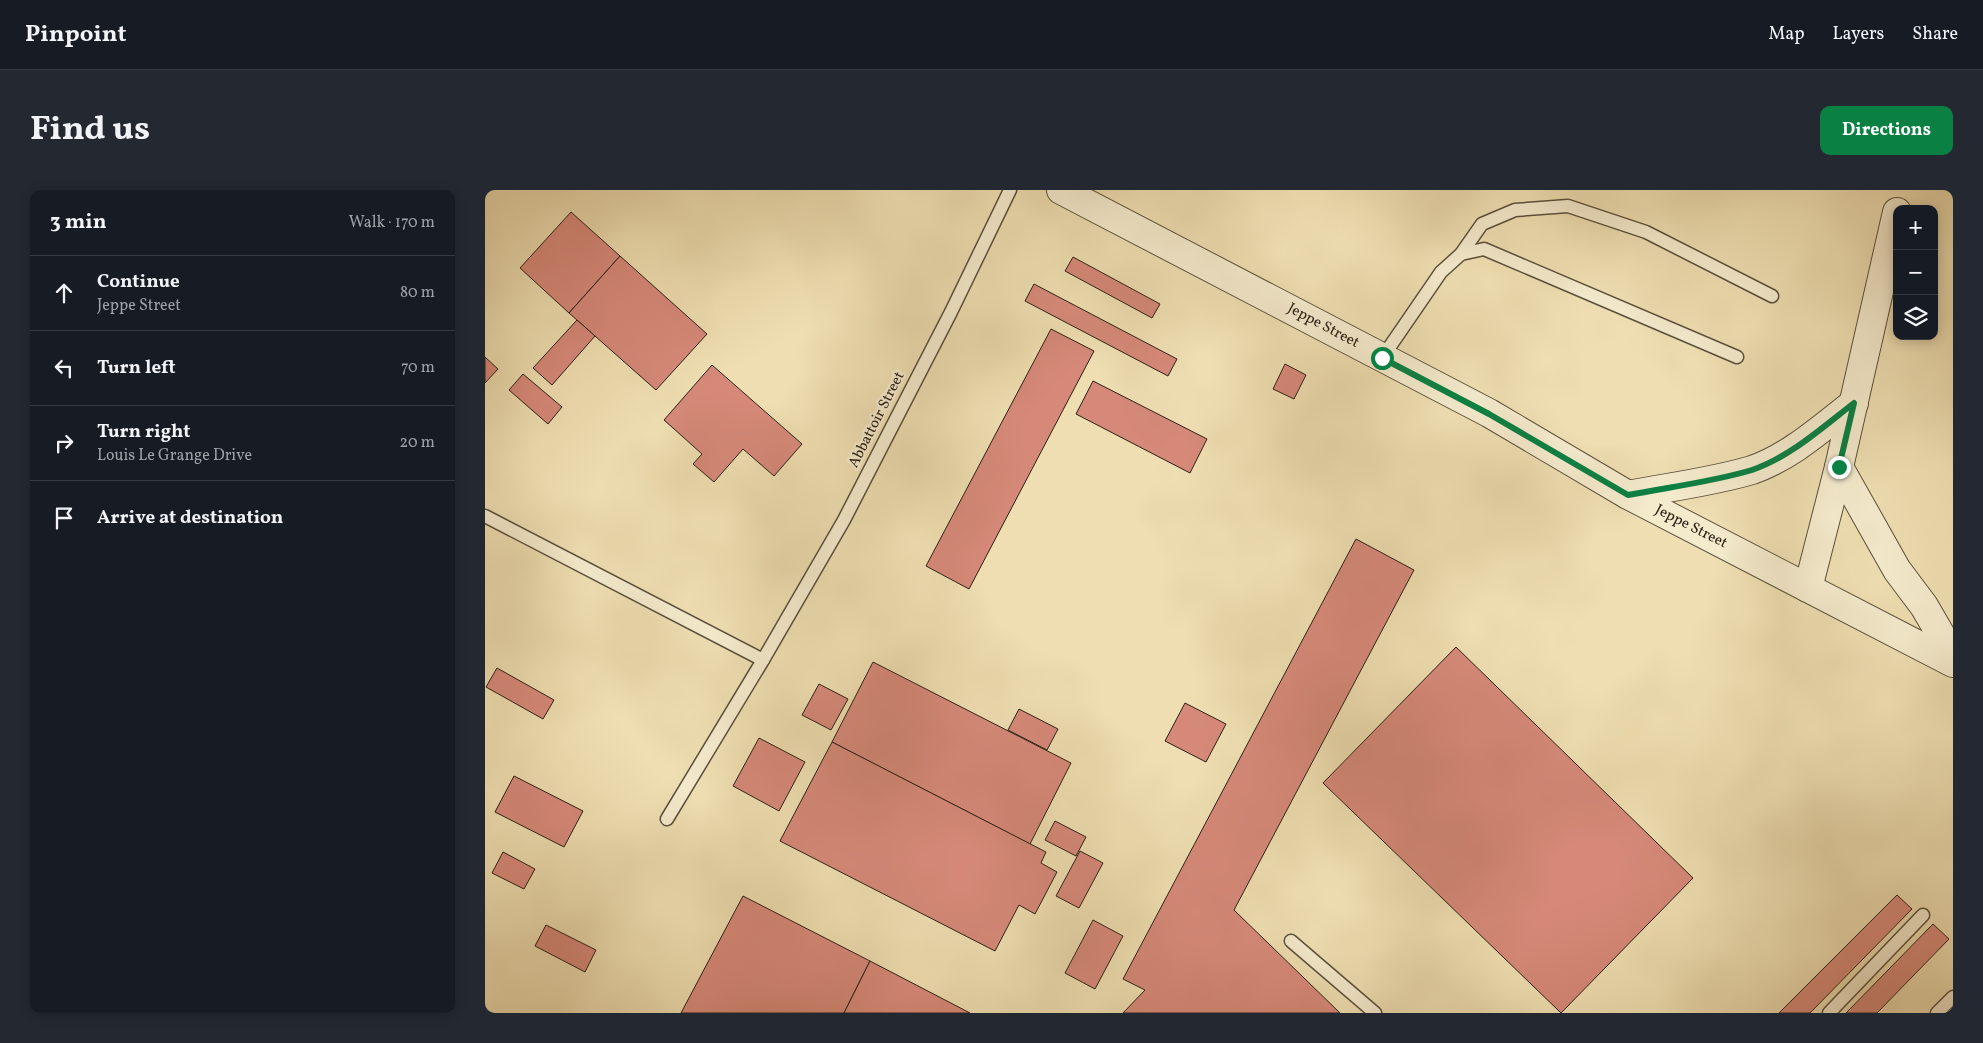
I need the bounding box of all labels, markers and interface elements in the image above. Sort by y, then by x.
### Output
text: Pinpoint [25,18,127,52]
text: Map [1768,22,1804,47]
text: Layers [1832,22,1884,47]
text: Share [1912,22,1958,47]
text: Find us [30,106,150,154]
button: Directions [1820,106,1953,155]
map controls [1893,205,1938,340]
button: + [1893,205,1938,250]
text: 3 min [50,208,106,237]
text: Walk · 170 m [349,212,435,234]
button: − [1893,250,1938,295]
text: Continue [97,269,180,295]
icon: ahead [50,279,78,307]
text: 80 m [400,282,435,304]
text: Jeppe Street [97,295,181,317]
button: layers [1893,295,1938,340]
street label: Jeppe Street [1283,298,1363,354]
route start [1371,347,1394,370]
icon: left [50,354,78,382]
text: Turn left [97,355,176,381]
text: 70 m [401,357,435,379]
street label: Abbattoir Street [844,368,910,472]
text: Turn right [97,419,190,445]
icon: right [50,429,78,457]
text: 20 m [400,432,435,454]
text: Louis Le Grange Drive [97,445,252,467]
route end [1828,456,1851,479]
street label: Jeppe Street [1651,500,1731,554]
icon: arrive [50,504,78,532]
text: Arrive at destination [97,505,283,531]

